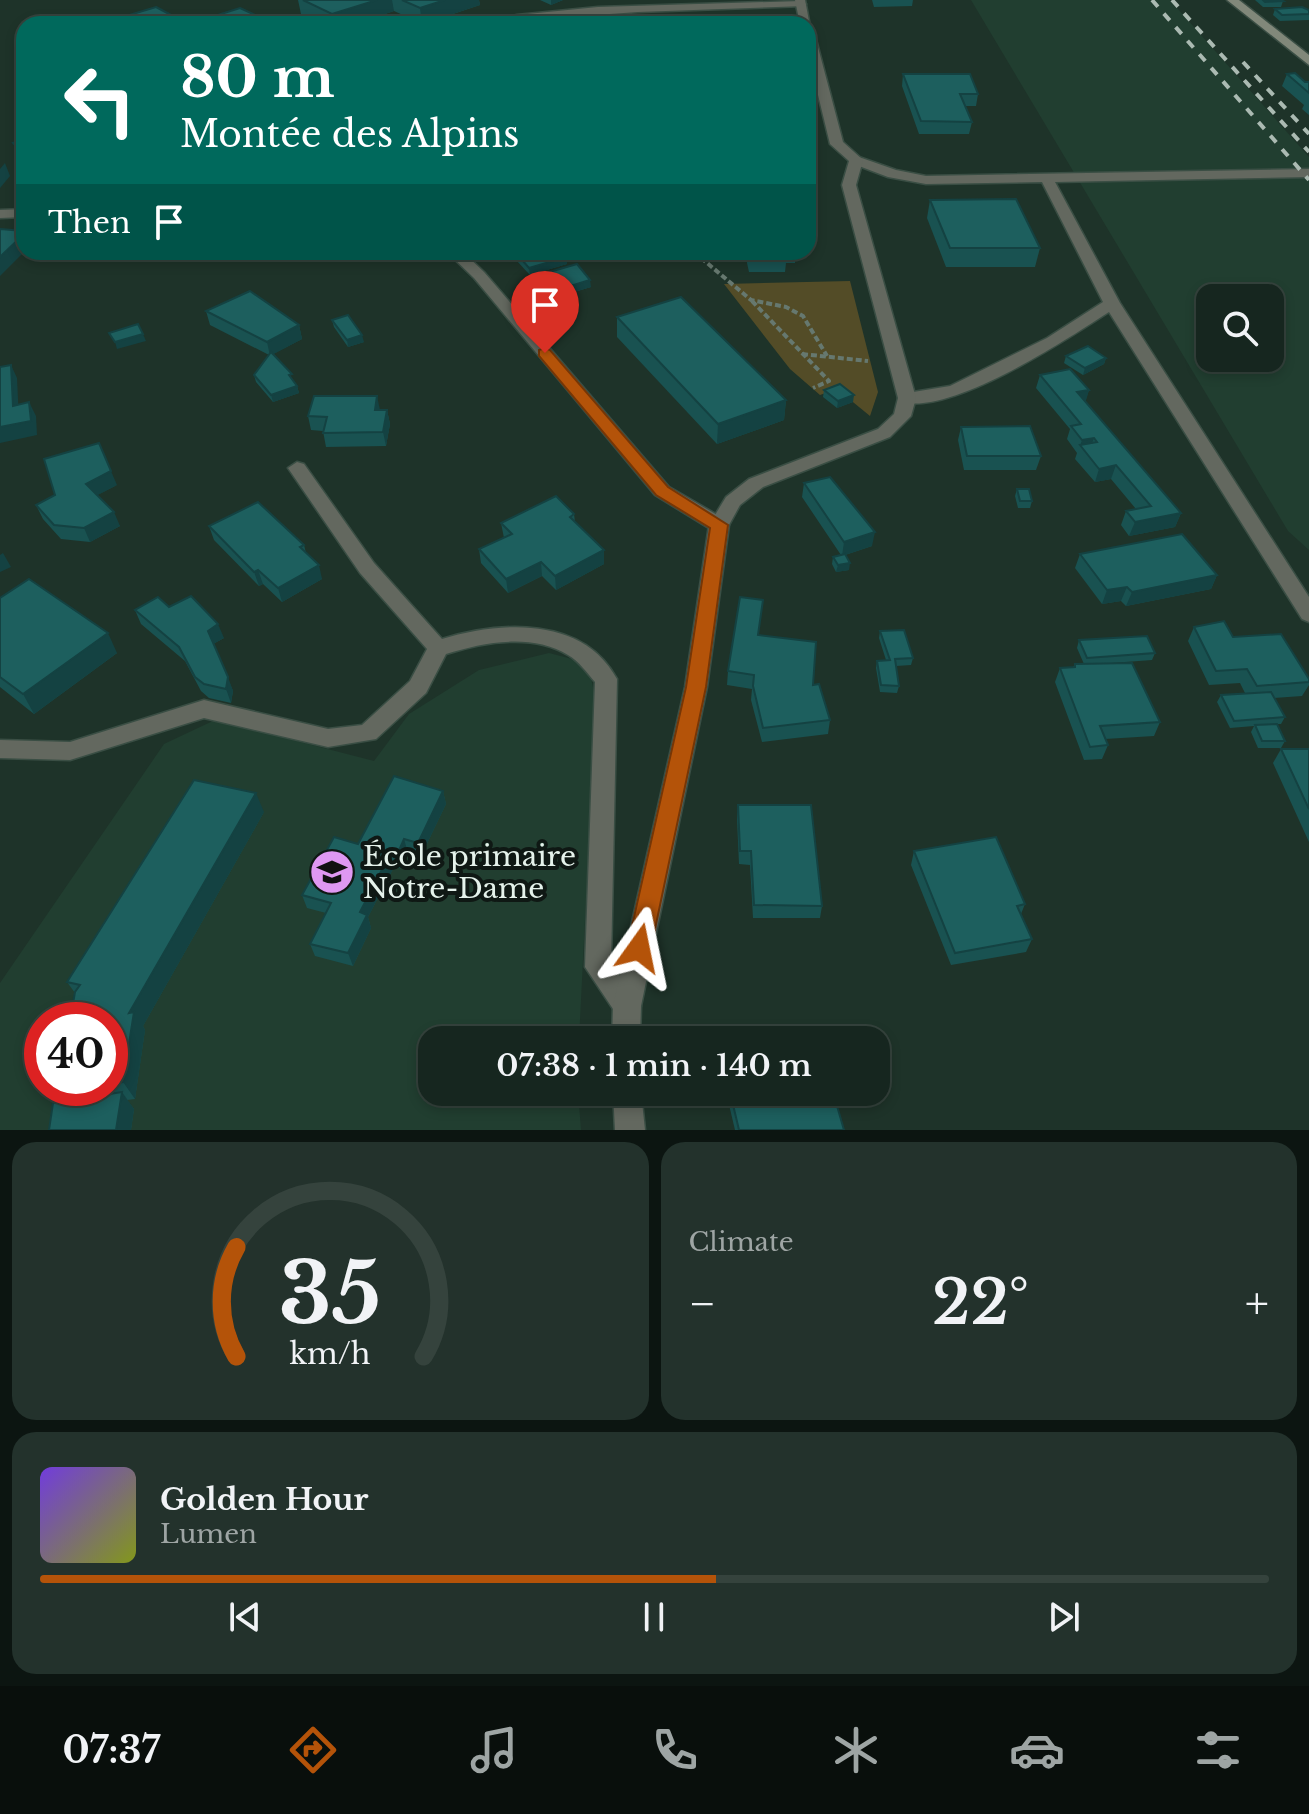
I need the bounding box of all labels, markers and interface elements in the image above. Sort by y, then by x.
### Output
text: 80 m [180,43,335,112]
icon: left [48,48,152,152]
text: Montée des Alpins [180,112,519,157]
icon: arrive [147,200,191,244]
text: Then [48,204,131,241]
pin [511,271,579,353]
icon: arrive [523,283,567,327]
map controls [1196,284,1284,372]
button: search [1196,284,1284,372]
place label: École primaire Notre-Dame [363,839,576,906]
school or university icon: École primaire Notre-Dame [308,848,356,896]
position arrow [597,906,681,990]
speed limit sign: 40 [24,1002,128,1106]
text: 07:38 · 1 min · 140 m [496,1047,812,1084]
text: Climate [689,1226,794,1258]
text: 35 [279,1242,381,1345]
text: 22° [932,1266,1029,1340]
text: − [689,1276,716,1331]
text: + [1245,1276,1269,1331]
text: km/h [290,1336,371,1372]
text: Golden Hour [160,1481,369,1518]
text: Lumen [160,1518,257,1550]
icon: previous [223,1595,267,1639]
icon: pause [632,1595,676,1639]
icon: next [1042,1595,1086,1639]
icon: directions [285,1722,341,1778]
icon: music [466,1722,522,1778]
icon: phone [647,1722,703,1778]
icon: climate [828,1722,884,1778]
icon: car [1009,1722,1065,1778]
icon: filters [1190,1722,1246,1778]
text: 07:37 [63,1728,160,1773]

